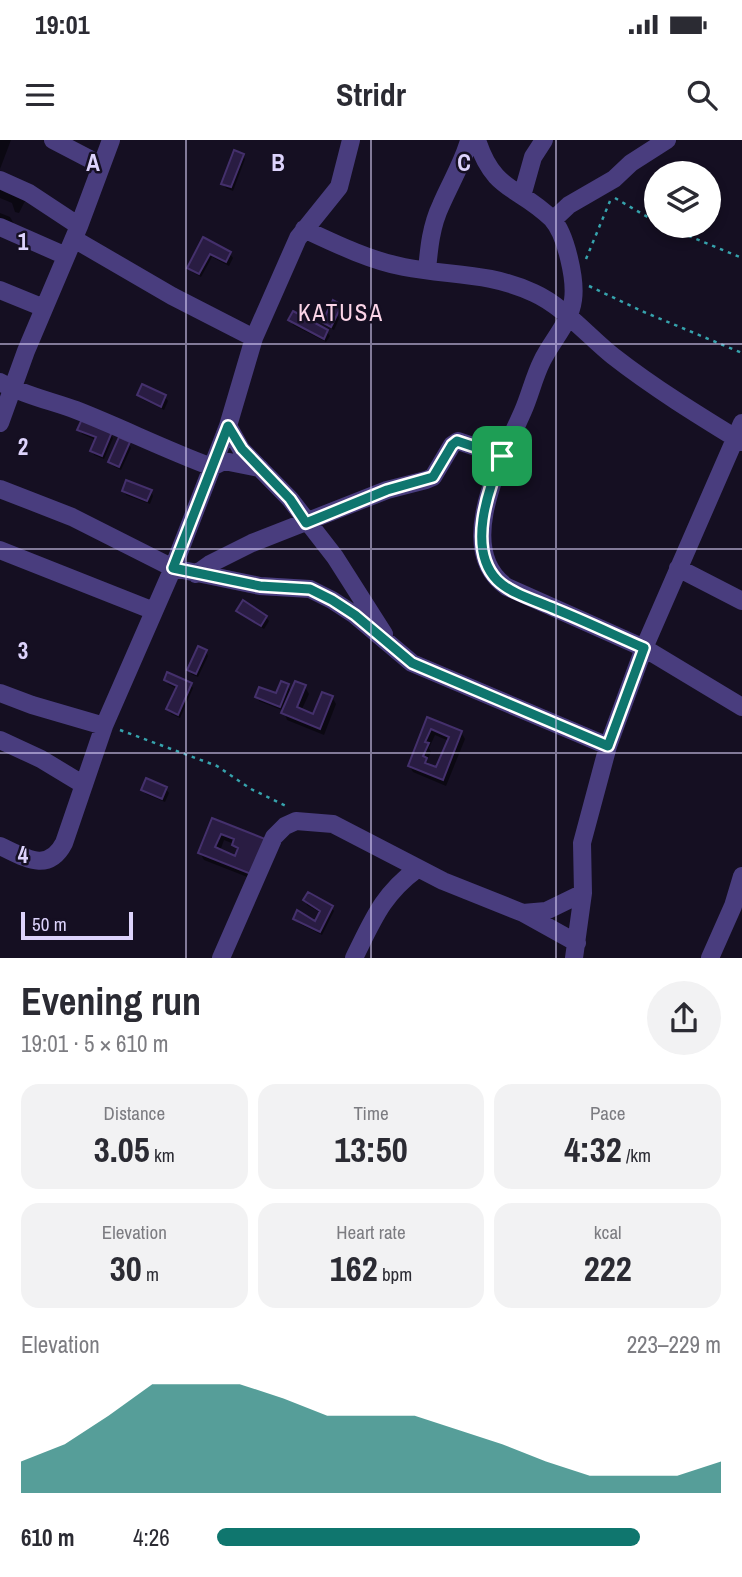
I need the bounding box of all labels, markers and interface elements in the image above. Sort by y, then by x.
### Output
text: 19:01 [35,7,90,42]
text: Stridr [336,73,406,116]
icon: menu [21,76,59,114]
icon: search [683,76,721,114]
text: A [86,147,100,178]
text: B [271,147,285,178]
text: C [457,147,471,178]
map controls [644,161,721,238]
button: layers [644,161,721,238]
text: 1 [18,226,29,257]
district label: KATUSA [298,297,384,328]
pin [472,426,532,486]
text: 2 [18,431,28,462]
icon: arrive [483,437,521,475]
text: 3 [18,635,28,666]
text: 4 [18,839,29,870]
scale bar [21,908,133,940]
text: 50 m [32,911,67,937]
text: Evening run [21,976,201,1027]
button: share [647,981,721,1055]
text: 19:01 · 5 × 610 m [21,1028,168,1059]
text: Distance [104,1100,165,1126]
text: Time [353,1100,389,1126]
text: Pace [590,1100,625,1126]
text: 3.05 [94,1126,150,1173]
text: 13:50 [334,1126,408,1173]
text: 4:32 [564,1126,622,1173]
text: km [150,1142,175,1168]
text: /km [622,1142,651,1168]
text: Elevation [102,1219,167,1245]
text: Heart rate [336,1219,406,1245]
text: kcal [594,1219,622,1245]
text: 30 [110,1245,142,1292]
text: 162 [330,1245,378,1292]
text: 222 [584,1245,632,1292]
text: m [142,1261,159,1287]
text: bpm [378,1261,412,1287]
text: Elevation [21,1329,100,1360]
text: 223–229 m [627,1329,721,1360]
text: 610 m [21,1522,74,1553]
text: 4:26 [133,1522,170,1553]

